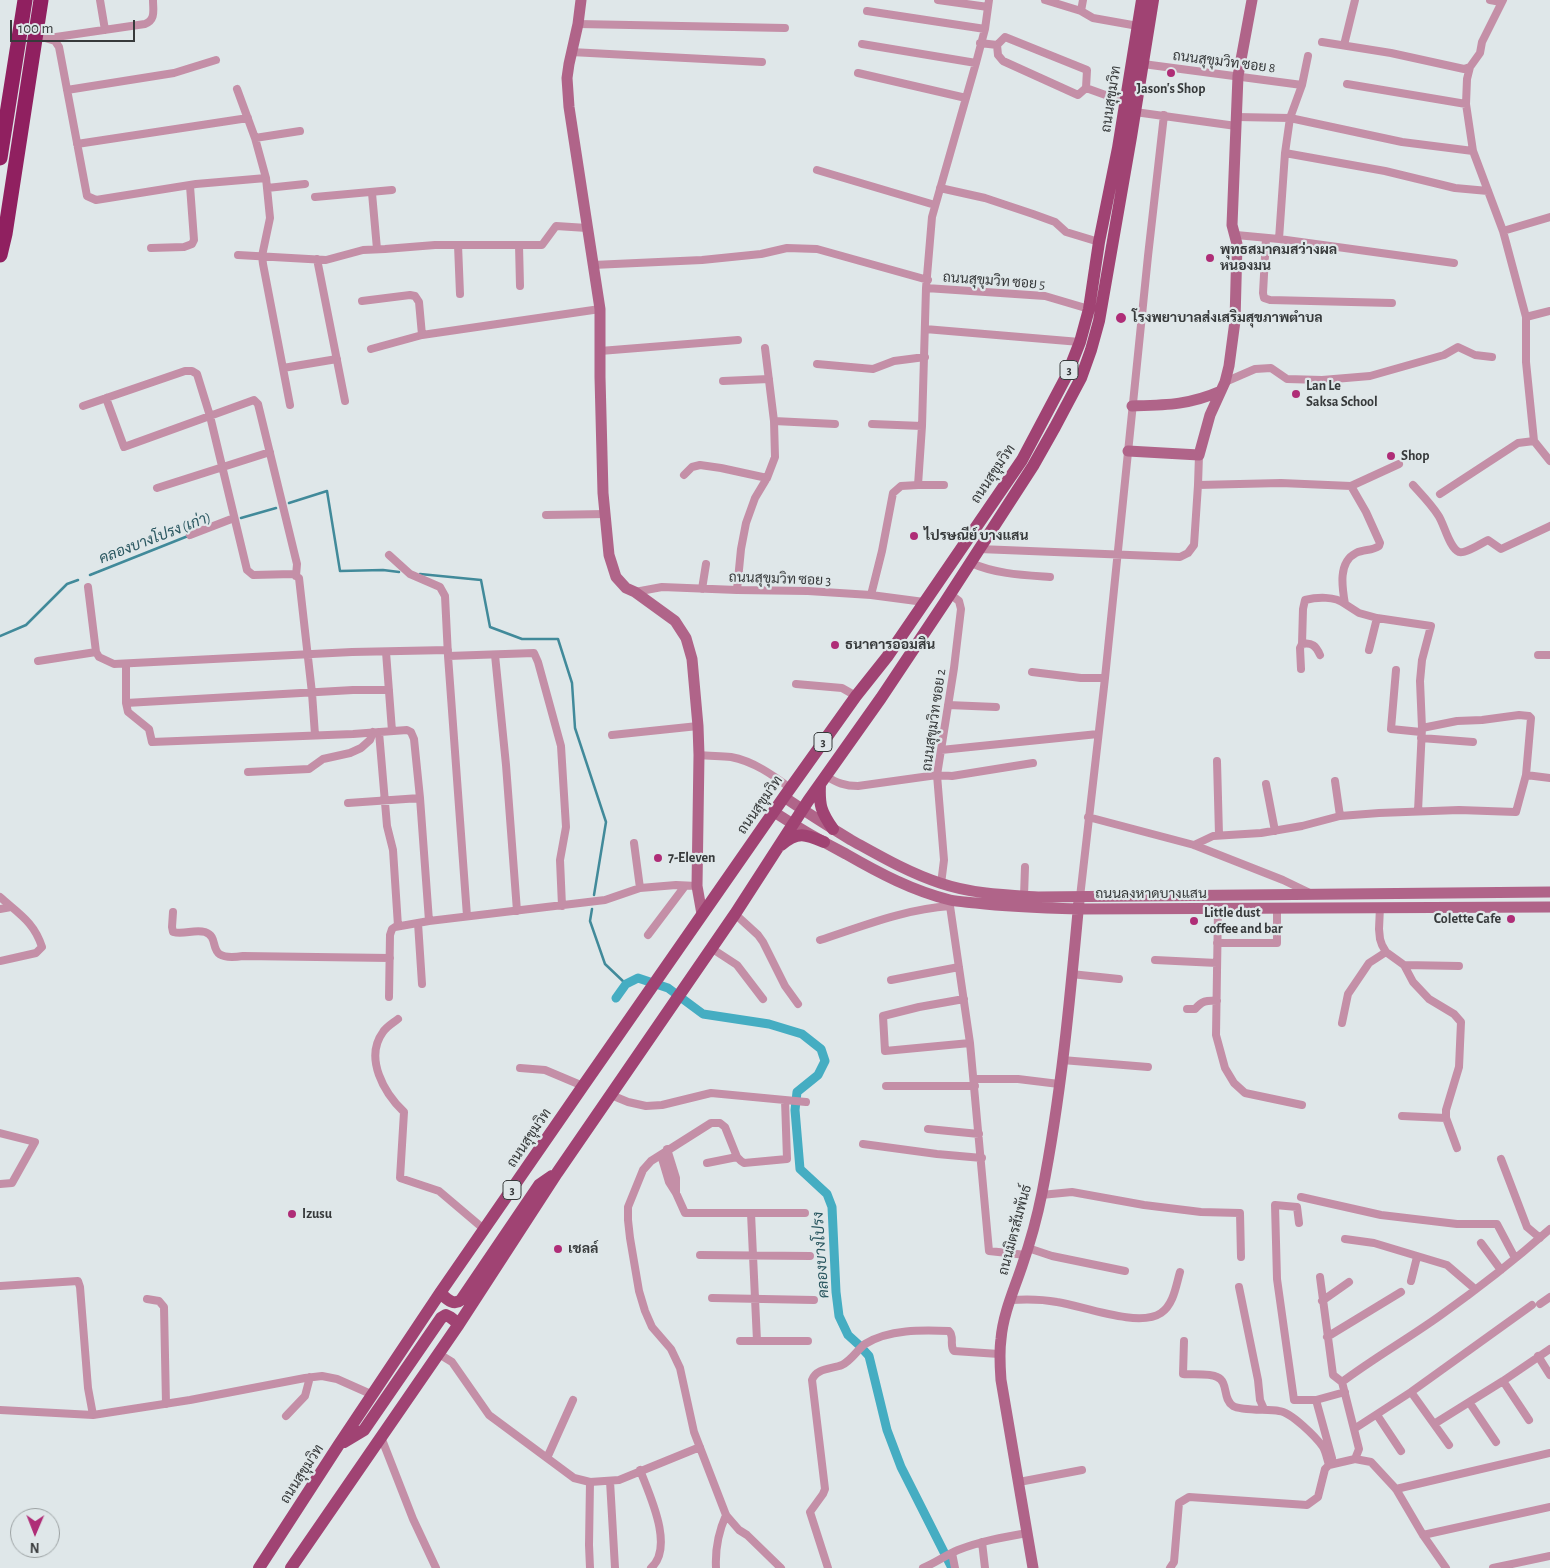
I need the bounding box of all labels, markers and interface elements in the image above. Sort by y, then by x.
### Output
scale bar [12,10,138,42]
text: 100 m [18,21,53,36]
street label: ถนนสุขุมวิท ซอย 8 [1172,47,1276,77]
street label: ถนนสุขุมวิท [1097,64,1125,134]
marker: Jason's Shop [1165,67,1177,79]
place label: Jason's Shop [1137,81,1205,97]
place label: พุทธสมาคมสว่างผล หนองมน [1220,242,1337,274]
marker: พุทธสมาคมสว่างผล หนองมน [1204,252,1216,264]
street label: ถนนสุขุมวิท ซอย 5 [942,269,1046,293]
place label: โรงพยาบาลส่งเสริมสุขภาพตำบล [1132,310,1323,326]
marker: โรงพยาบาลส่งเสริมสุขภาพตำบล [1114,311,1128,325]
road number: 3 [1060,360,1078,380]
place label: Lan Le Saksa School [1306,378,1378,411]
marker: Lan Le Saksa School [1290,388,1302,400]
street label: ถนนสุขุมวิท [967,441,1019,507]
place label: Shop [1401,448,1430,464]
marker: Shop [1385,450,1397,462]
water label: คลองบางโปรง (เก่า) [97,508,213,568]
place label: ไปรษณีย์ บางแสน [924,528,1029,544]
marker: ไปรษณีย์ บางแสน [908,530,920,542]
street label: ถนนสุขุมวิท ซอย 3 [728,569,832,589]
place label: ธนาคารออมสิน [845,637,935,653]
marker: ธนาคารออมสิน [829,639,841,651]
street label: ถนนสุขุมวิท ซอย 2 [918,668,950,772]
road number: 3 [814,732,832,752]
street label: ถนนสุขุมวิท [734,773,786,837]
place label: 7-Eleven [668,850,716,866]
marker: 7-Eleven [652,852,664,864]
street label: ถนนลงหาดบางแสน [1095,886,1207,902]
place label: Little dust coffee and bar [1204,905,1283,938]
place label: Colette Cafe [1434,911,1501,927]
marker: Colette Cafe [1505,913,1517,925]
marker: Little dust coffee and bar [1188,915,1200,927]
street label: ถนนสุขุมวิท [503,1105,555,1171]
road number: 3 [503,1180,521,1200]
street label: ถนนมิตรสัมพันธ์ [995,1183,1035,1277]
place label: Izusu [302,1206,332,1222]
marker: Izusu [286,1208,298,1220]
water label: คลองบางโปรง [809,1211,833,1299]
place label: เชลล์ [568,1241,598,1257]
marker: เชลล์ [552,1243,564,1255]
street label: ถนนสุขุมวิท [277,1441,327,1507]
north arrow [10,1508,60,1558]
text: N [30,1540,40,1554]

